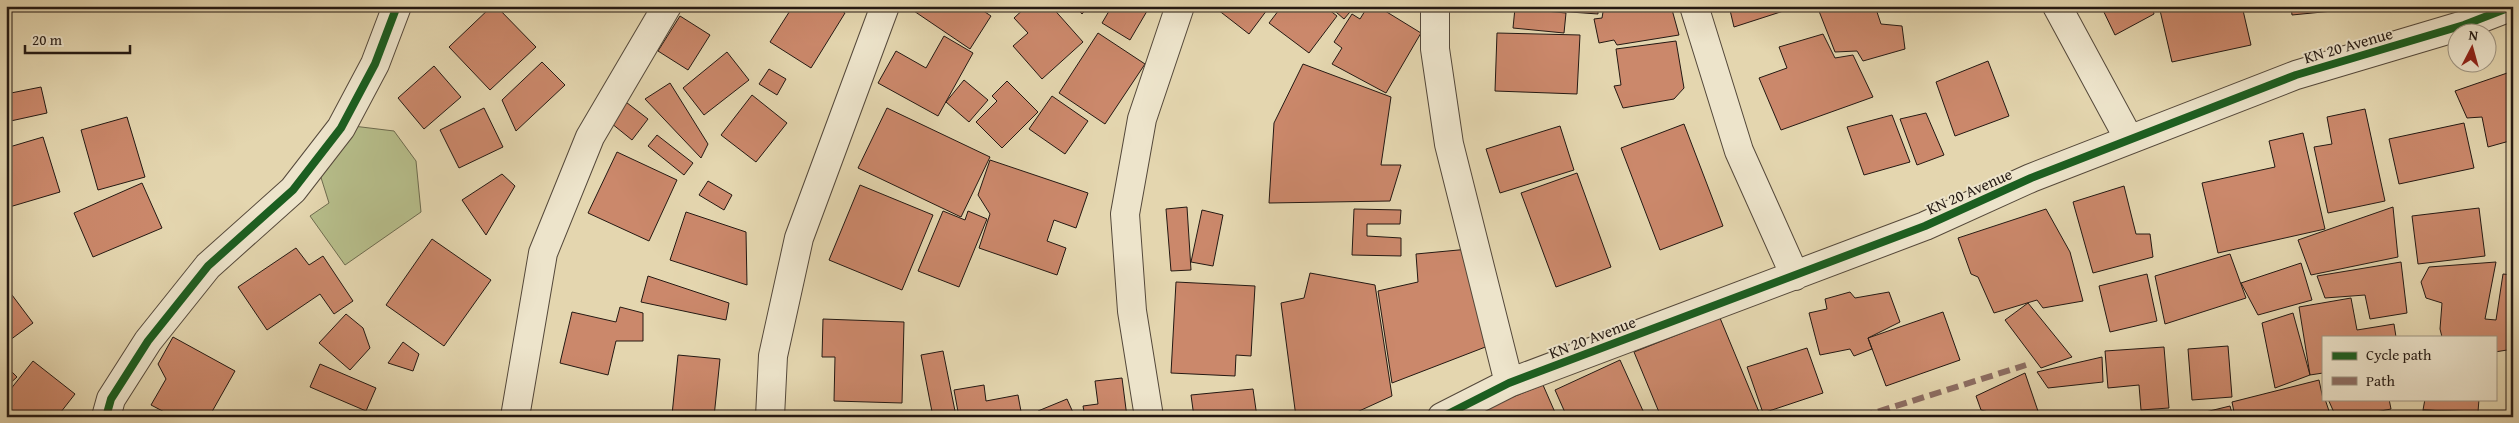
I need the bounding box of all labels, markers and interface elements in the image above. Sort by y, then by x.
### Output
street label: KN 20 Avenue [2301,21,2395,69]
scale bar [25,22,130,54]
north arrow [2446,22,2496,72]
text: N [2468,25,2480,46]
text: 20 m [32,29,63,50]
street label: KN 20 Avenue [1922,161,2016,221]
street label: KN 20 Avenue [1545,309,1639,365]
legend [2322,336,2496,400]
text: Cycle path [2366,344,2432,365]
text: Path [2366,370,2395,391]

